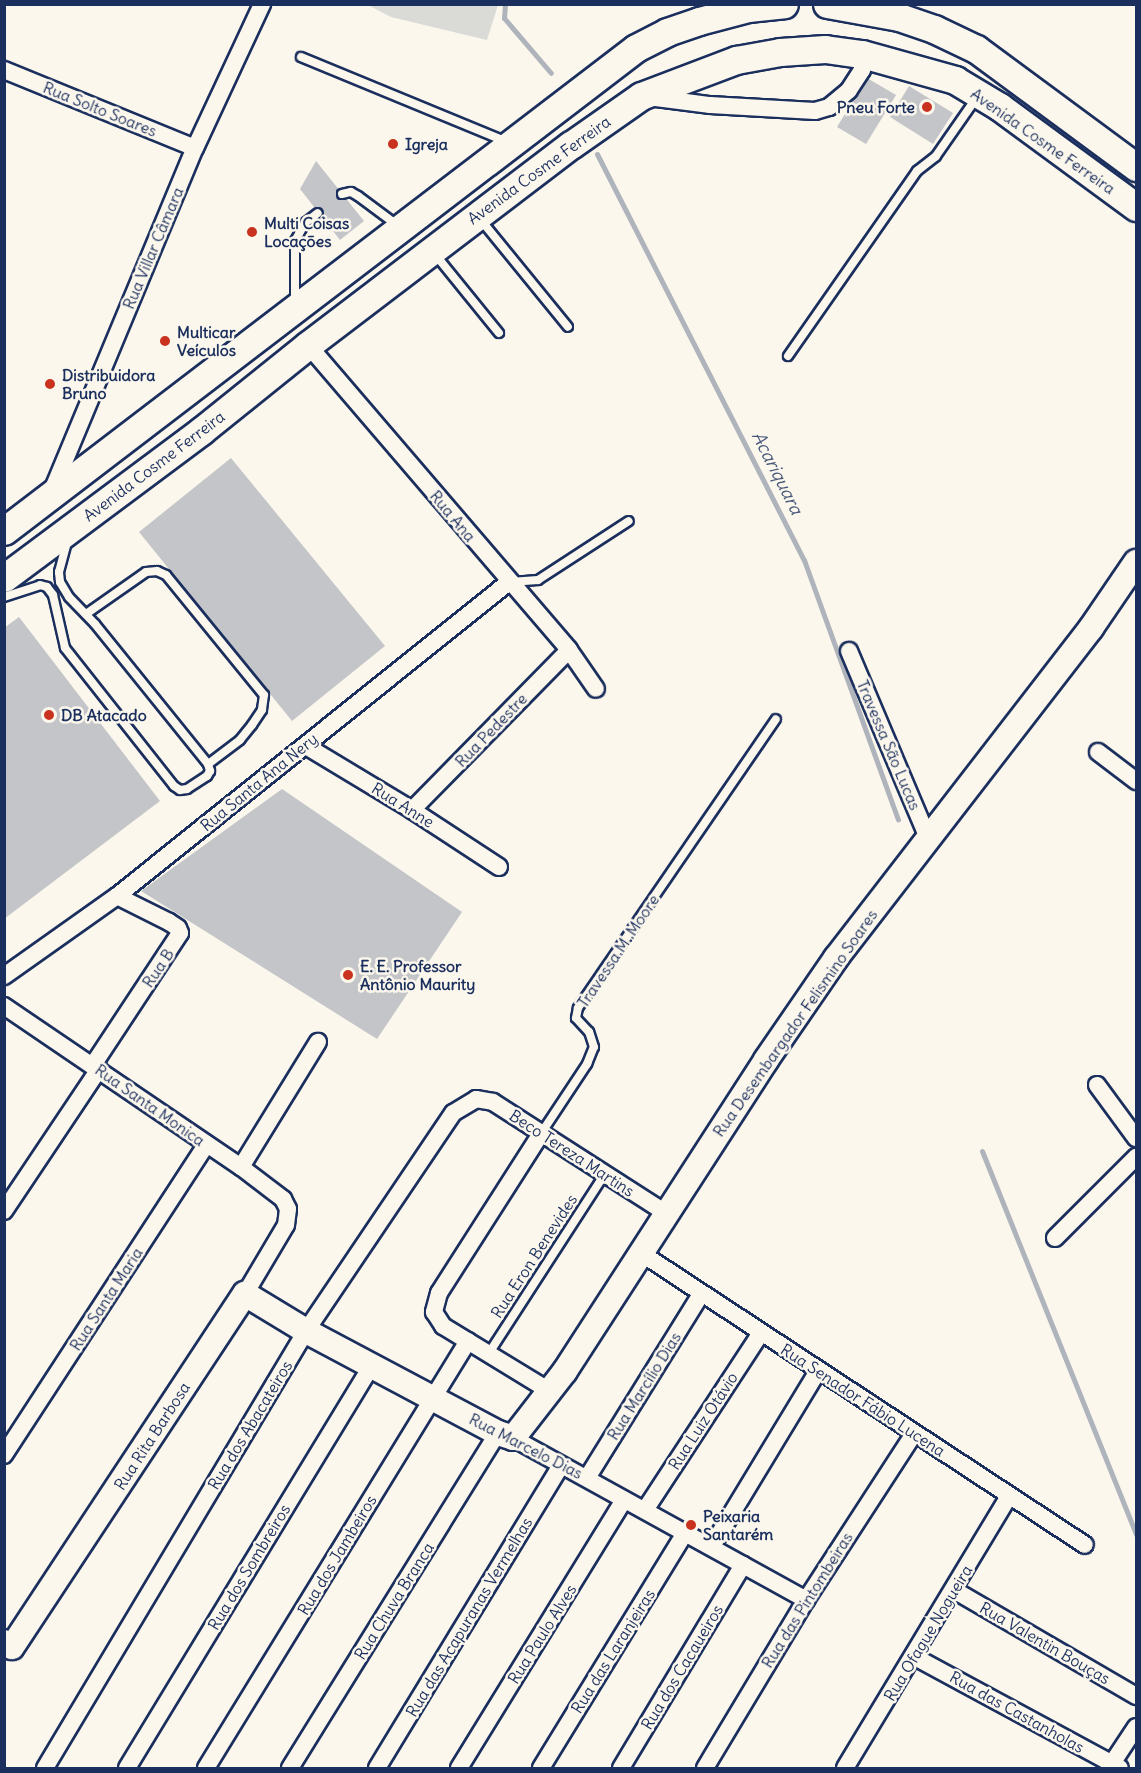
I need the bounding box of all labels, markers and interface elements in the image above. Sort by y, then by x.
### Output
street label: Rua Solto Soares [40,77,160,141]
street label: Avenida Cosme Ferreira [967,84,1119,198]
place label: Pneu Forte [837,97,915,117]
marker: Pneu Forte [920,100,934,114]
street label: Avenida Cosme Ferreira [464,112,614,228]
place label: Igreja [405,134,448,154]
marker: Igreja [386,137,400,151]
street label: Rua Villar Câmara [119,184,187,312]
place label: Multi Coisas Locações [264,213,349,251]
marker: Multi Coisas Locações [245,225,259,239]
place label: Multicar Veículos [177,322,236,360]
marker: Multicar Veículos [158,334,172,348]
place label: Distribuidora Bruno [62,365,155,403]
marker: Distribuidora Bruno [43,377,57,391]
street label: Avenida Cosme Ferreira [80,407,228,525]
water label: Acariquara [747,428,807,518]
street label: Rua Ana [426,486,480,546]
street label: Travessa São Lucas [853,677,925,813]
street label: Rua Pedestre [451,689,531,771]
place label: DB Atacado [61,705,147,725]
marker: DB Atacado [42,708,56,722]
street label: Rua Santa Ana Nery [196,729,322,835]
street label: Rua Anne [368,778,438,832]
street label: Travessa M. Moore [573,891,663,1011]
street label: Rua Desembargador Felismino Soares [709,906,881,1140]
street label: Rua B [138,945,178,991]
place label: E. E. Professor Antônio Maurity [360,956,475,994]
marker: E. E. Professor Antônio Maurity [341,968,355,982]
street label: Rua Santa Monica [91,1060,209,1150]
street label: Beco Tereza Martins [506,1105,638,1201]
street label: Rua Eron Benevides [487,1191,581,1321]
street label: Rua Santa Maria [66,1244,146,1354]
street label: Rua Marcílio Dias [603,1328,685,1444]
street label: Rua Senador Fábio Lucena [777,1340,949,1460]
street label: Rua dos Abacateiros [204,1357,296,1493]
street label: Rua Luiz Otávio [664,1369,742,1473]
street label: Rua Rita Barbosa [110,1378,194,1494]
street label: Rua Marcelo Dias [466,1409,586,1483]
street label: Rua dos Jambeiros [294,1491,380,1619]
street label: Rua dos Sombreiros [204,1501,294,1633]
place label: Peixaria Santarém [703,1506,773,1544]
street label: Rua das Acapuranas Vermelhas [402,1514,536,1720]
marker: Peixaria Santarém [684,1518,698,1532]
street label: Rua das Pintombeiras [757,1529,857,1671]
street label: Rua Chuva Branca [350,1539,438,1663]
street label: Rua Ofague Nogueira [880,1562,976,1704]
street label: Rua Paulo Alves [504,1581,580,1687]
street label: Rua das Laranjeiras [567,1585,659,1717]
street label: Rua Valentin Bouças [976,1598,1114,1688]
street label: Rua dos Cacaueiros [637,1601,727,1733]
street label: Rua das Castanholas [946,1667,1088,1757]

